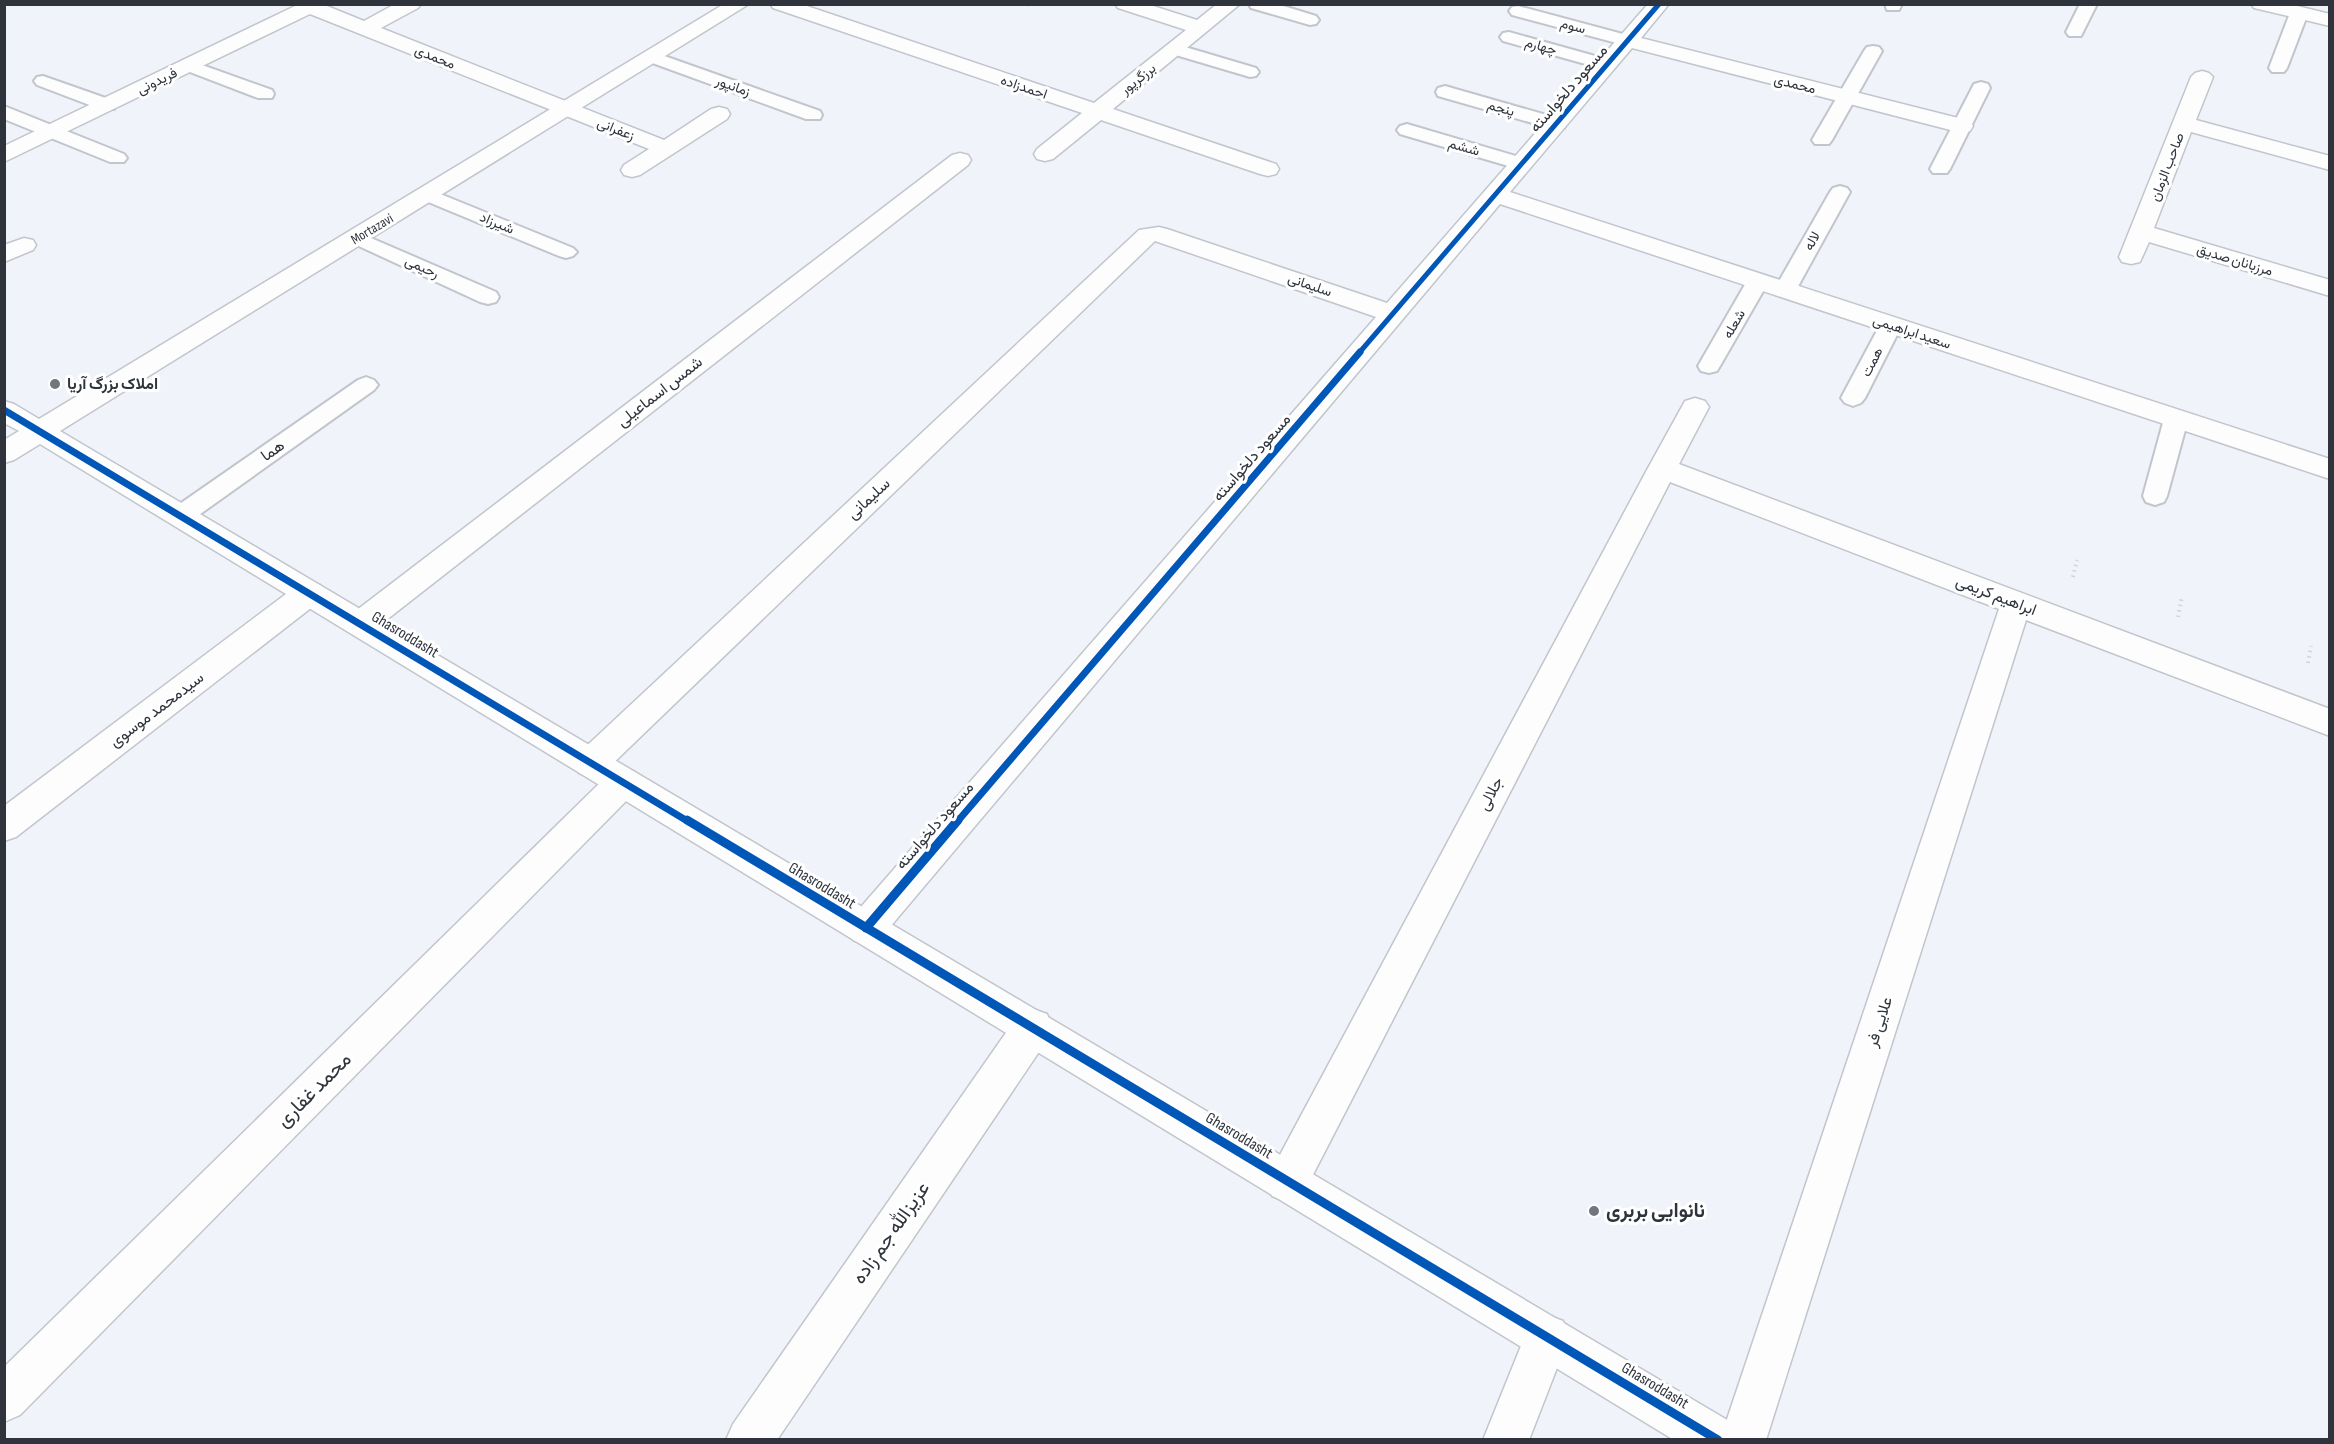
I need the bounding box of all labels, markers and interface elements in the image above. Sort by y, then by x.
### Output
street label: سوم [1558,14,1588,38]
street label: چهارم [1523,33,1559,60]
street label: محمدی [412,41,458,73]
street label: مسعود دلخواسته [1526,41,1612,137]
street label: برزگرپور [1116,60,1160,100]
street label: فریدونی [134,64,180,98]
street label: احمدزاده [998,71,1050,103]
street label: محمدی [1772,71,1818,97]
street label: زمانپور [712,72,753,101]
street label: پنجم [1485,96,1517,121]
street label: زعفرانی [595,114,637,144]
street label: صاحب الزمان [2146,130,2188,204]
street label: ششم [1446,134,1482,160]
street label: شیرزاد [477,208,517,238]
street label: Mortazavi [348,210,396,248]
street label: لاله [1800,228,1824,254]
street label: مرزبانان صدیق [2195,240,2275,280]
street label: رحیمی [402,252,442,282]
street label: سلیمانی [1286,270,1334,300]
street label: شعله [1719,306,1749,342]
street label: سعید ابراهیمی [1871,311,1953,353]
street label: همت [1857,344,1887,380]
street label: شمس اسماعیلی [613,353,707,431]
place label: املاک بزرگ آریا [67,375,158,394]
marker: املاک بزرگ آریا [48,377,62,391]
street label: مسعود دلخواسته [1209,410,1295,506]
street label: هما [258,436,288,466]
street label: سلیمانی [844,474,894,524]
street label: ابراهیم کریمی [1953,572,2039,620]
street label: Ghasroddasht [368,608,442,662]
street label: سیدمحمد موسوی [106,668,208,752]
street label: جلالی [1474,774,1508,814]
street label: مسعود دلخواسته [892,778,978,874]
street label: Ghasroddasht [785,859,859,913]
street label: علایی فر [1863,995,1897,1050]
street label: محمد غفاری [272,1048,356,1132]
street label: Ghasroddasht [1202,1109,1276,1163]
street label: عزیزالله جم زاده [846,1177,935,1289]
place label: نانوایی بربری [1606,1199,1705,1223]
marker: نانوایی بربری [1587,1204,1601,1218]
street label: Ghasroddasht [1618,1359,1692,1413]

